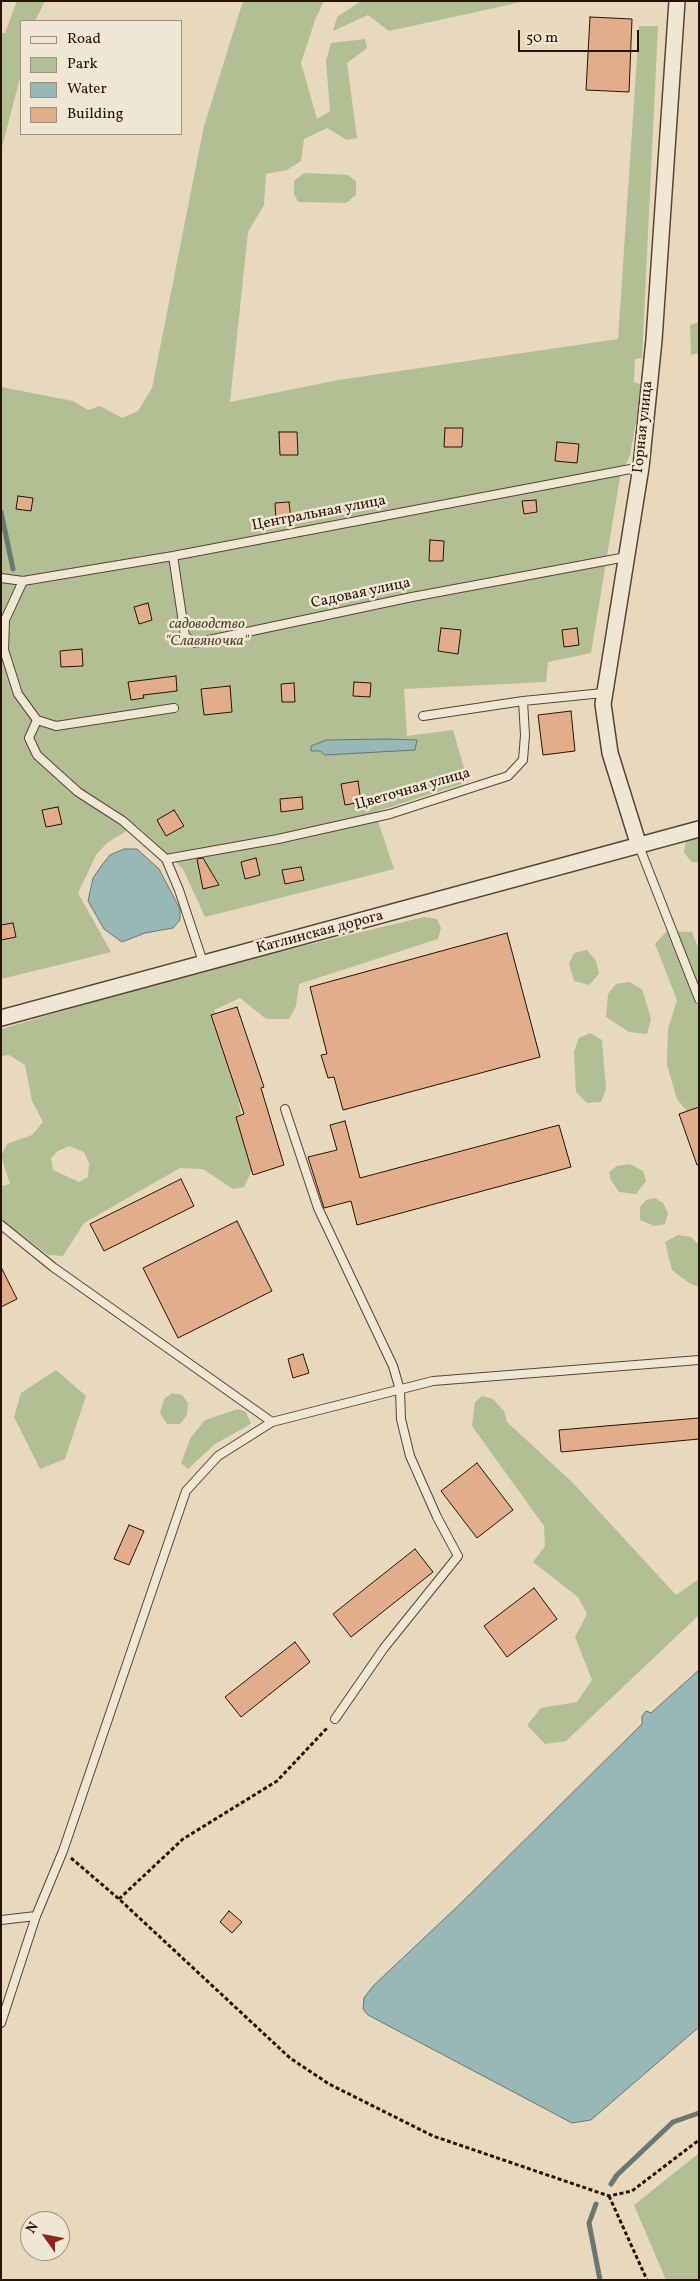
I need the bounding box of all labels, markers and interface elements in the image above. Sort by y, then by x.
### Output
legend [20,20,182,135]
scale bar [520,20,641,52]
text: 50 m [526,28,558,49]
text: Road [67,29,101,50]
text: Park [67,54,98,75]
text: Water [67,79,107,100]
text: Building [67,104,123,125]
street label: Горная улица [630,380,658,474]
street label: Центральная улица [250,492,388,536]
street label: Садовая улица [310,575,412,613]
park label: садоводство "Славяночка" [165,616,249,651]
street label: Цветочная улица [353,765,473,815]
street label: Катлинская дорога [254,907,386,959]
north arrow [20,2211,70,2261]
text: N [22,2219,44,2238]

